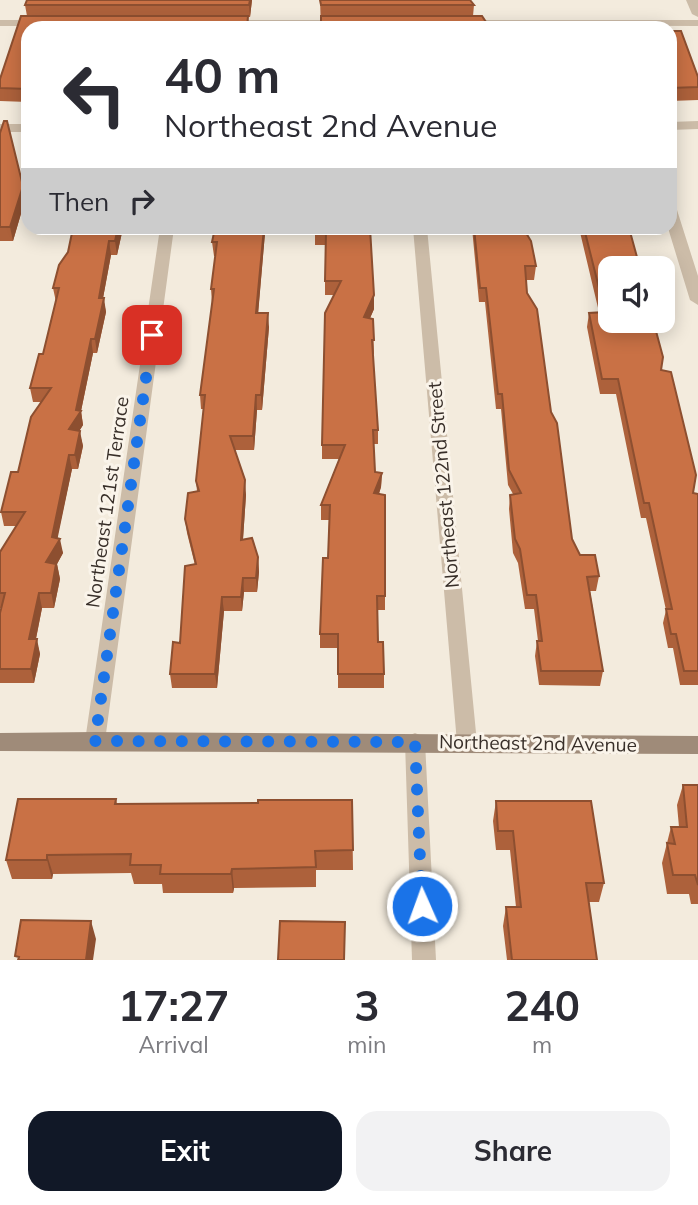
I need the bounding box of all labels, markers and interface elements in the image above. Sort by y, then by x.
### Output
text: 40 m [164,44,280,105]
icon: left [49,49,140,140]
text: Northeast 2nd Avenue [164,105,497,145]
icon: right [123,182,161,220]
text: Then [49,185,109,218]
map controls [598,256,675,333]
button: sound [598,256,675,333]
pin [122,305,182,365]
icon: arrive [133,316,171,354]
street label: Northeast 122nd Street [422,380,464,589]
street label: Northeast 121st Terrace [80,395,134,609]
street label: Northeast 2nd Avenue [439,729,637,757]
position arrow [385,869,459,943]
text: 17:27 [118,979,229,1032]
text: 3 [354,979,379,1032]
text: 240 [504,979,580,1032]
text: Arrival [138,1030,209,1059]
text: min [347,1030,386,1059]
text: m [532,1030,552,1059]
button: Exit [28,1111,342,1191]
button: Share [356,1111,670,1191]

